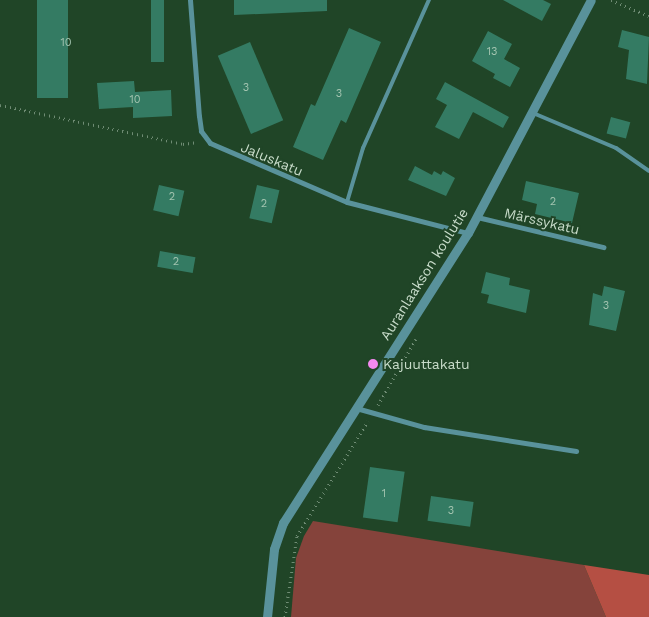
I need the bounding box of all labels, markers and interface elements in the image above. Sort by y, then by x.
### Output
house number: 10 [60,36,72,50]
house number: 13 [487,45,497,59]
house number: 3 [243,81,249,95]
house number: 3 [336,87,342,101]
house number: 10 [129,93,141,107]
street label: Jaluskatu [238,138,306,180]
house number: 2 [169,190,175,204]
house number: 2 [550,195,556,209]
house number: 2 [261,197,267,211]
street label: Märssykatu [503,204,581,238]
street label: Auranlaakson koulutie [377,205,471,343]
house number: 2 [173,255,179,269]
house number: 3 [603,299,609,313]
place label: Kajuuttakatu [383,356,470,372]
marker: Kajuuttakatu [367,358,379,370]
house number: 1 [382,487,386,501]
house number: 3 [448,504,454,518]

